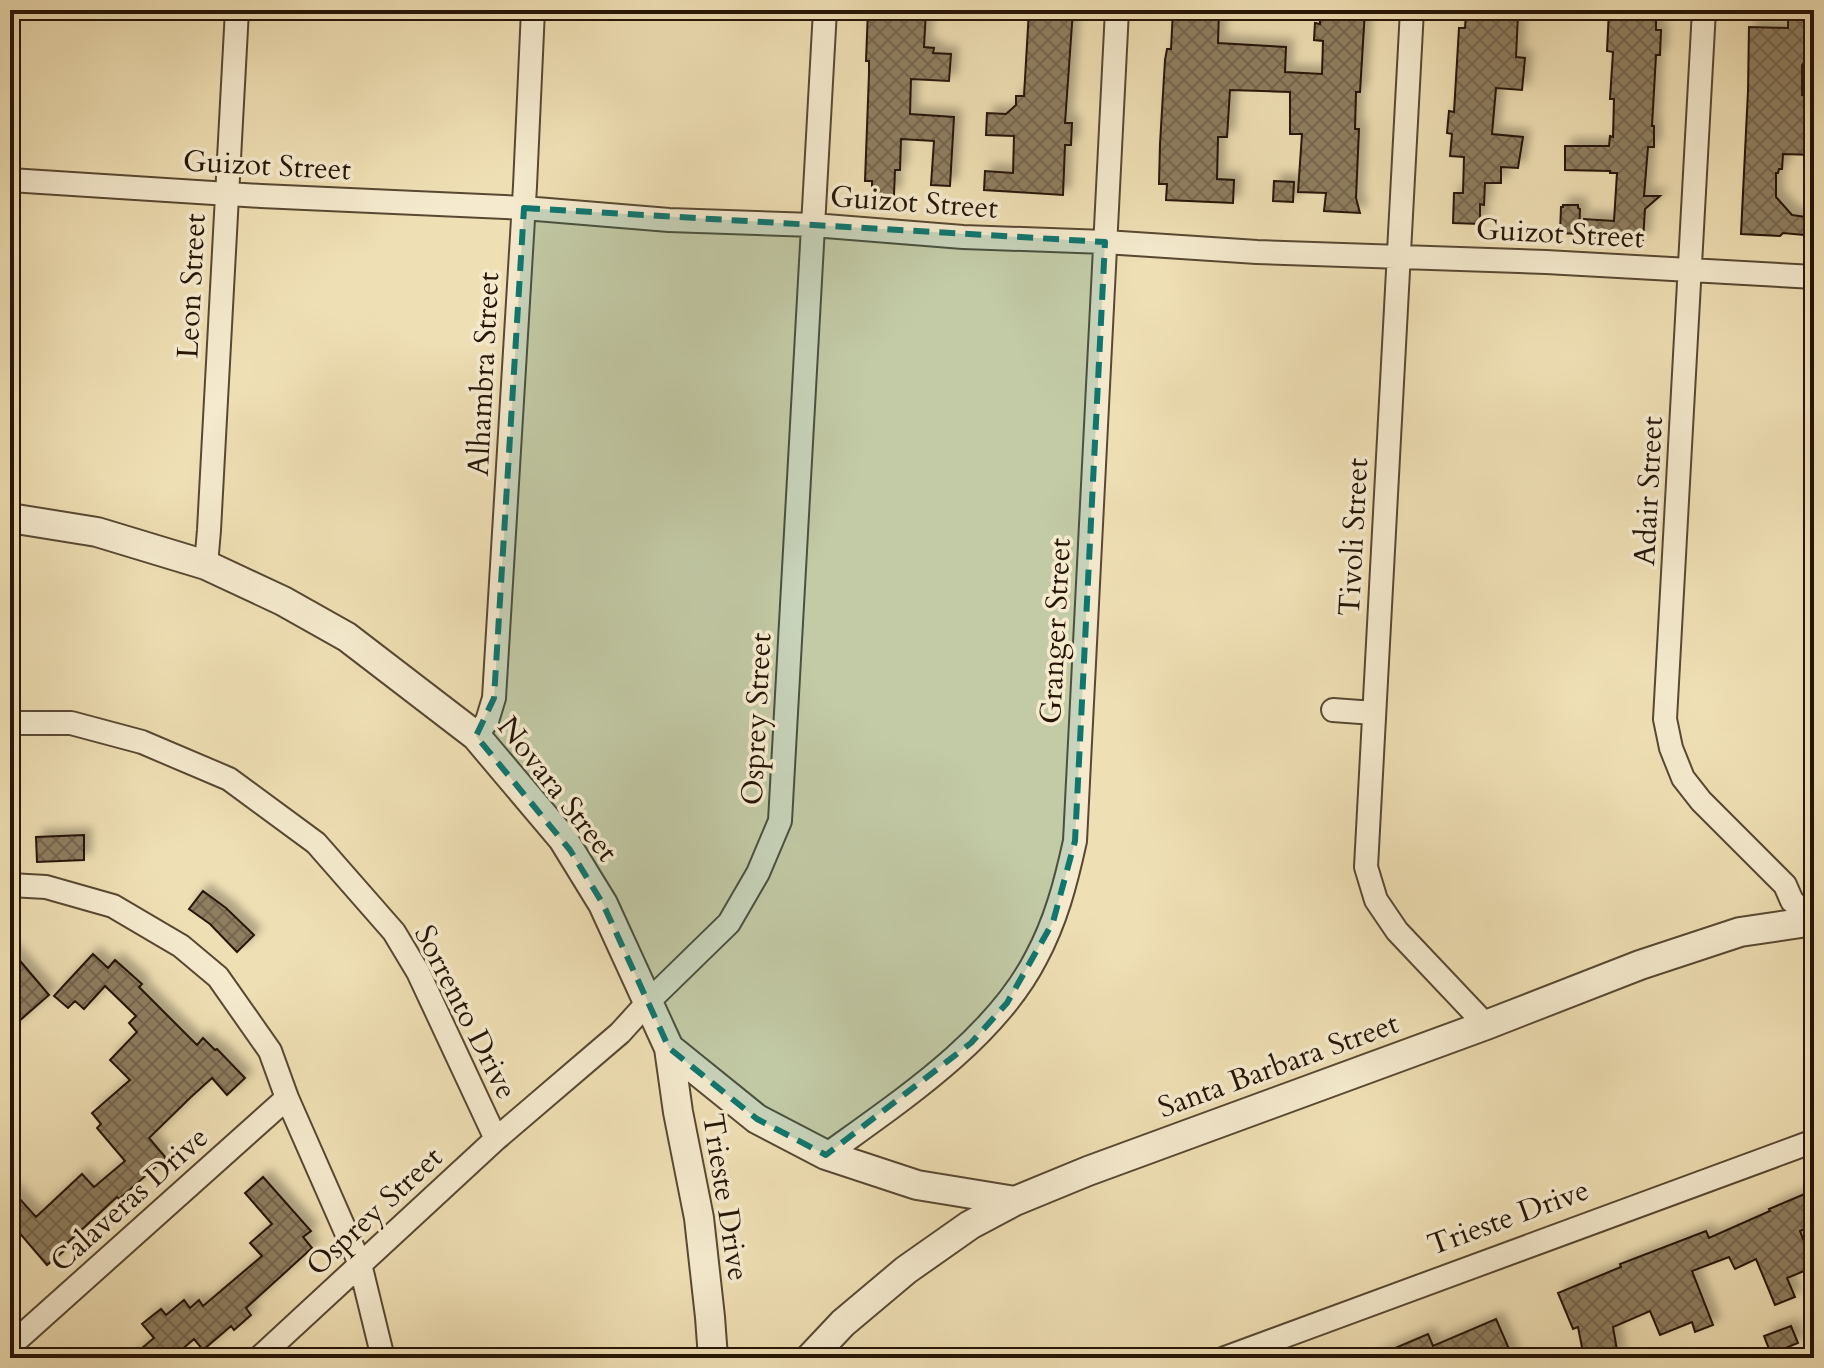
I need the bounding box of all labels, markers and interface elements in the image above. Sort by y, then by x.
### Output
street label: Guizot Street [182,141,352,190]
street label: Guizot Street [829,176,1000,229]
street label: Guizot Street [1475,209,1645,258]
street label: Leon Street [167,212,216,360]
street label: Alhambra Street [458,271,509,477]
street label: Adair Street [1624,415,1673,567]
street label: Tivoli Street [1329,456,1378,617]
street label: Granger Street [1030,536,1081,725]
street label: Osprey Street [732,631,782,806]
street label: Novara Street [488,708,628,871]
street label: Sorrento Drive [404,918,527,1106]
street label: Santa Barbara Street [1152,1003,1405,1128]
street label: Trieste Drive [692,1111,759,1284]
street label: Calaveras Drive [41,1117,217,1281]
street label: Osprey Street [297,1137,452,1285]
street label: Trieste Drive [1422,1169,1594,1266]

